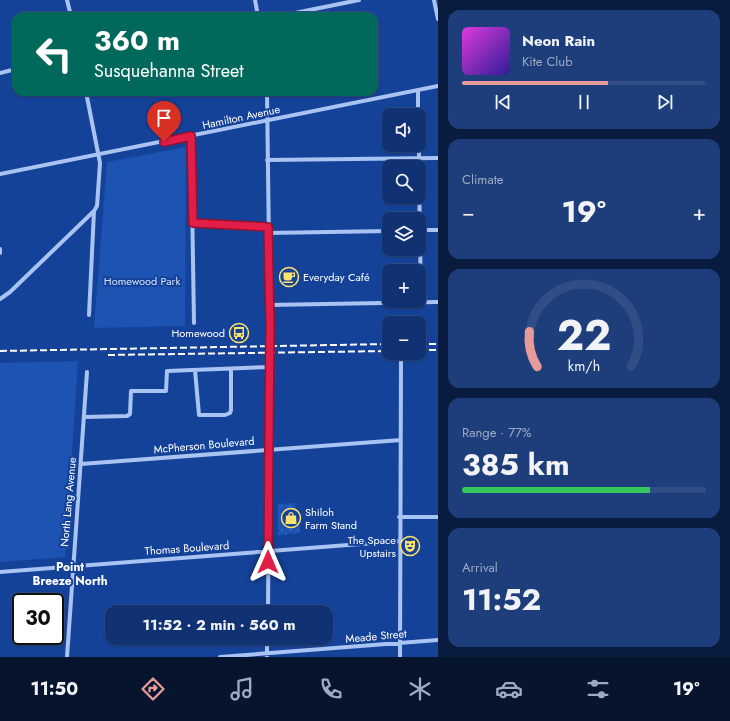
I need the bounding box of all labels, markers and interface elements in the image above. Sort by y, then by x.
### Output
text: 360 m [94,20,180,61]
icon: left [28,28,80,80]
text: Neon Rain [522,30,595,52]
text: Kite Club [522,52,573,71]
text: Susquehanna Street [94,58,244,84]
icon: previous [492,91,514,113]
icon: pause [573,91,595,113]
icon: next [654,91,676,113]
pin [147,101,181,142]
street label: Hamilton Avenue [201,101,282,133]
icon: arrive [153,107,175,129]
map controls [382,108,426,360]
button: sound [382,108,426,152]
button: search [382,160,426,204]
text: Climate [462,170,503,189]
text: 19° [562,190,606,233]
text: − [462,196,475,228]
text: + [692,196,706,228]
button: layers [382,212,426,256]
button: + [382,264,426,308]
cafe icon: Everyday Café [278,266,300,288]
place label: Everyday Café [303,269,370,285]
park label: Homewood Park [104,273,180,289]
text: 22 [557,304,611,365]
button: − [382,316,426,360]
bus stop icon: Homewood [228,322,250,344]
place label: Homewood [171,325,225,341]
text: km/h [568,355,600,375]
text: Range · 77% [462,423,532,442]
street label: McPherson Boulevard [153,433,255,457]
text: 385 km [462,443,570,486]
street label: North Lang Avenue [56,456,80,547]
place label: Shiloh Farm Stand [305,504,357,533]
shop icon: Shiloh Farm Stand [280,507,302,529]
place label: The Space Upstairs [348,532,397,561]
theatre icon: The Space Upstairs [399,535,421,557]
street label: Thomas Boulevard [144,537,230,559]
position arrow [247,541,289,583]
district label: Point Breeze North [32,558,108,590]
text: Arrival [462,558,498,577]
text: 11:52 [462,578,541,621]
speed limit sign: 30 [12,593,64,645]
text: 11:52 · 2 min · 560 m [142,614,296,636]
street label: Meade Street [345,625,408,647]
icon: directions [139,675,167,703]
icon: music [228,675,256,703]
icon: phone [317,675,345,703]
icon: climate [406,675,434,703]
icon: car [495,675,523,703]
icon: filters [584,675,612,703]
text: 11:50 [30,676,78,702]
text: 19° [673,676,699,702]

